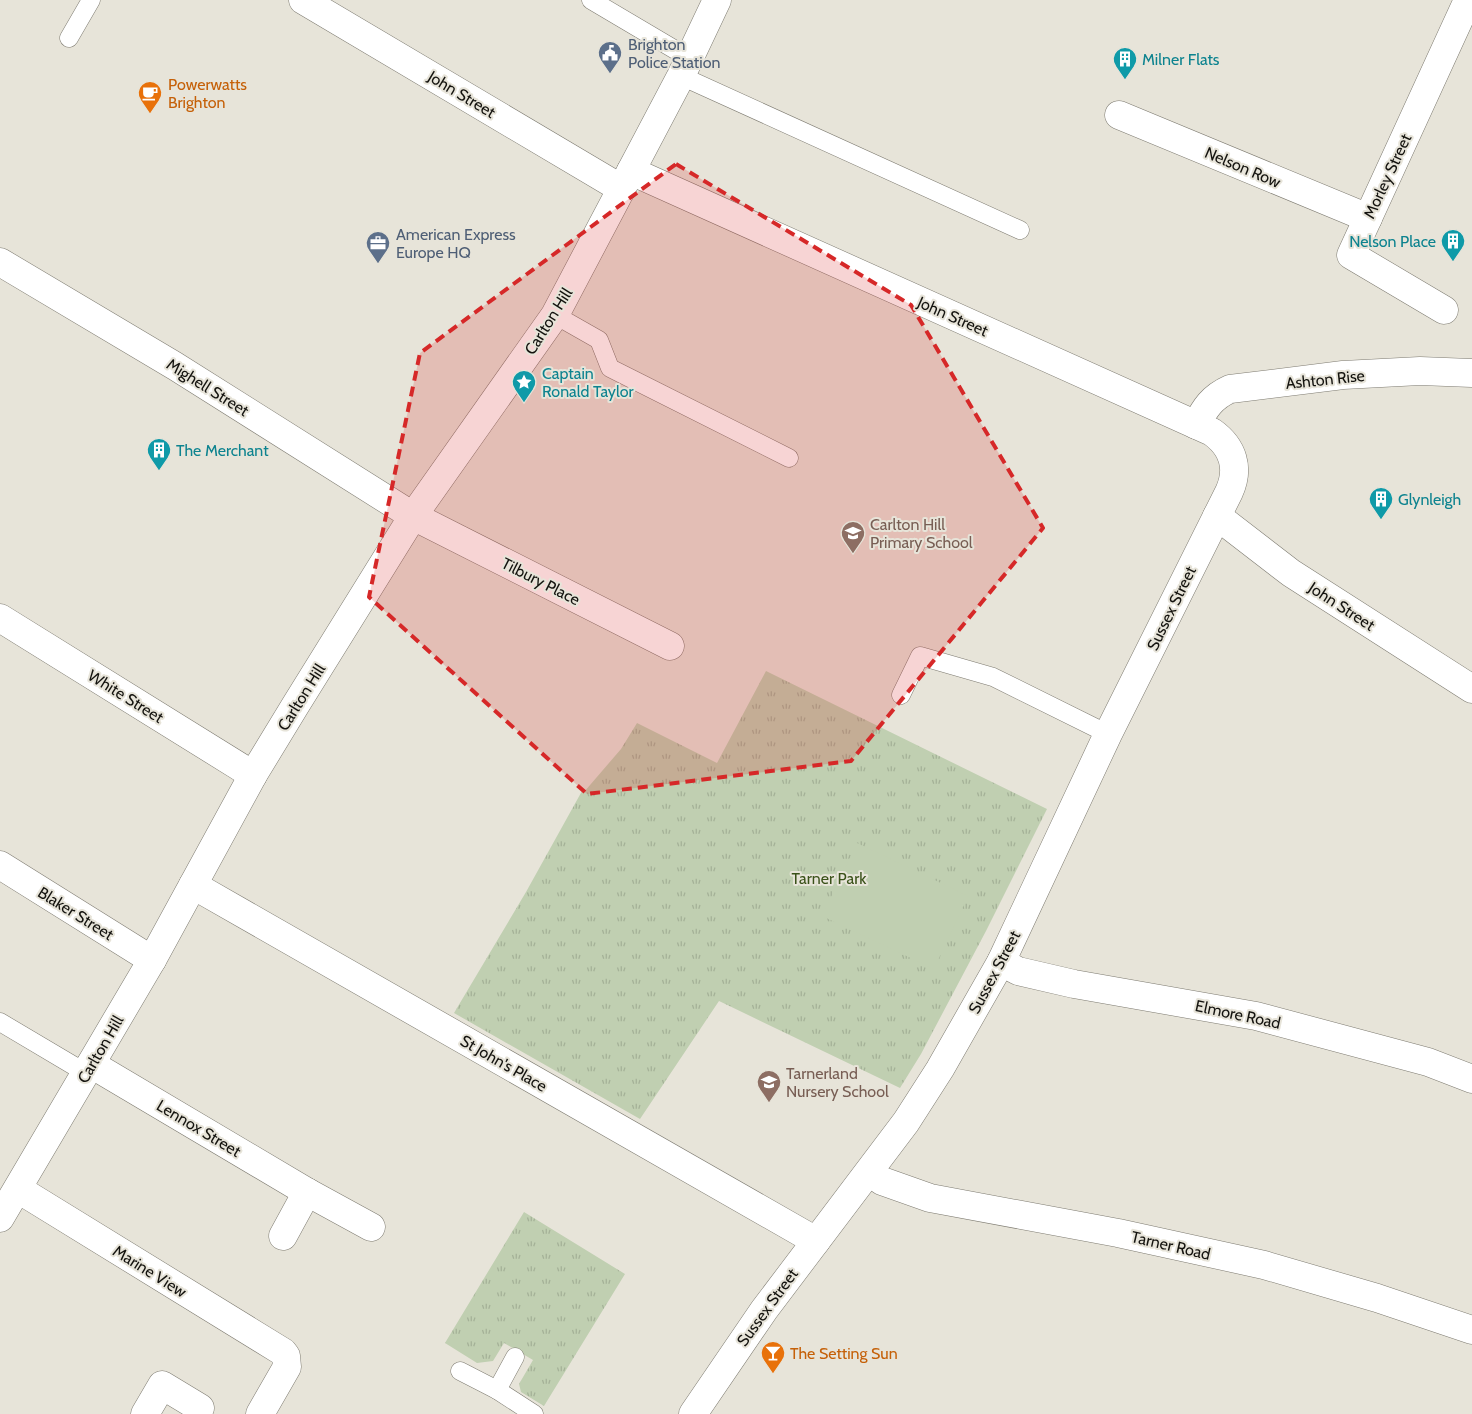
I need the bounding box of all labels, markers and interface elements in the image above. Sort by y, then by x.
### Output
place label: Brighton Police Station [628,35,720,72]
public building icon: Brighton Police Station [597,40,623,74]
building icon: Milner Flats [1112,46,1138,80]
place label: Milner Flats [1142,50,1220,69]
street label: John Street [424,66,499,122]
place label: Powerwatts Brighton [168,75,247,112]
cafe icon: Powerwatts Brighton [137,80,163,114]
street label: Morley Street [1360,130,1416,222]
street label: Nelson Row [1202,143,1284,192]
place label: American Express Europe HQ [396,225,516,262]
building icon: Nelson Place [1440,228,1466,262]
office icon: American Express Europe HQ [365,230,391,264]
place label: Nelson Place [1349,232,1436,251]
street label: Carlton Hill [520,284,576,358]
street label: John Street [914,292,991,341]
street label: Mighell Street [163,355,253,421]
place label: Captain Ronald Taylor [542,364,634,401]
street label: Ashton Rise [1285,366,1366,393]
place icon: Captain Ronald Taylor [511,369,537,403]
building icon: The Merchant [146,437,172,471]
place label: The Merchant [176,441,269,460]
building icon: Glynleigh [1368,486,1394,520]
place label: Glynleigh [1398,490,1461,509]
place label: Carlton Hill Primary School [870,515,973,552]
school or university icon: Carlton Hill Primary School [840,520,866,554]
street label: Tilbury Place [498,554,583,609]
street label: Sussex Street [1143,562,1200,653]
street label: John Street [1304,577,1379,635]
street label: Carlton Hill [273,660,329,734]
street label: White Street [84,666,168,727]
park label: Tarner Park [792,869,867,888]
street label: Blaker Street [34,883,118,945]
street label: Sussex Street [965,927,1025,1017]
street label: Elmore Road [1193,996,1282,1033]
street label: Carlton Hill [73,1012,128,1087]
street label: St John's Place [457,1031,550,1096]
place label: Tarnerland Nursery School [786,1064,889,1101]
school or university icon: Tarnerland Nursery School [756,1069,782,1103]
street label: Lennox Street [153,1096,245,1161]
street label: Tarner Road [1129,1227,1212,1264]
street label: Marine View [109,1241,190,1302]
street label: Sussex Street [733,1264,802,1350]
bar icon: The Setting Sun [760,1340,786,1374]
place label: The Setting Sun [790,1344,898,1363]

